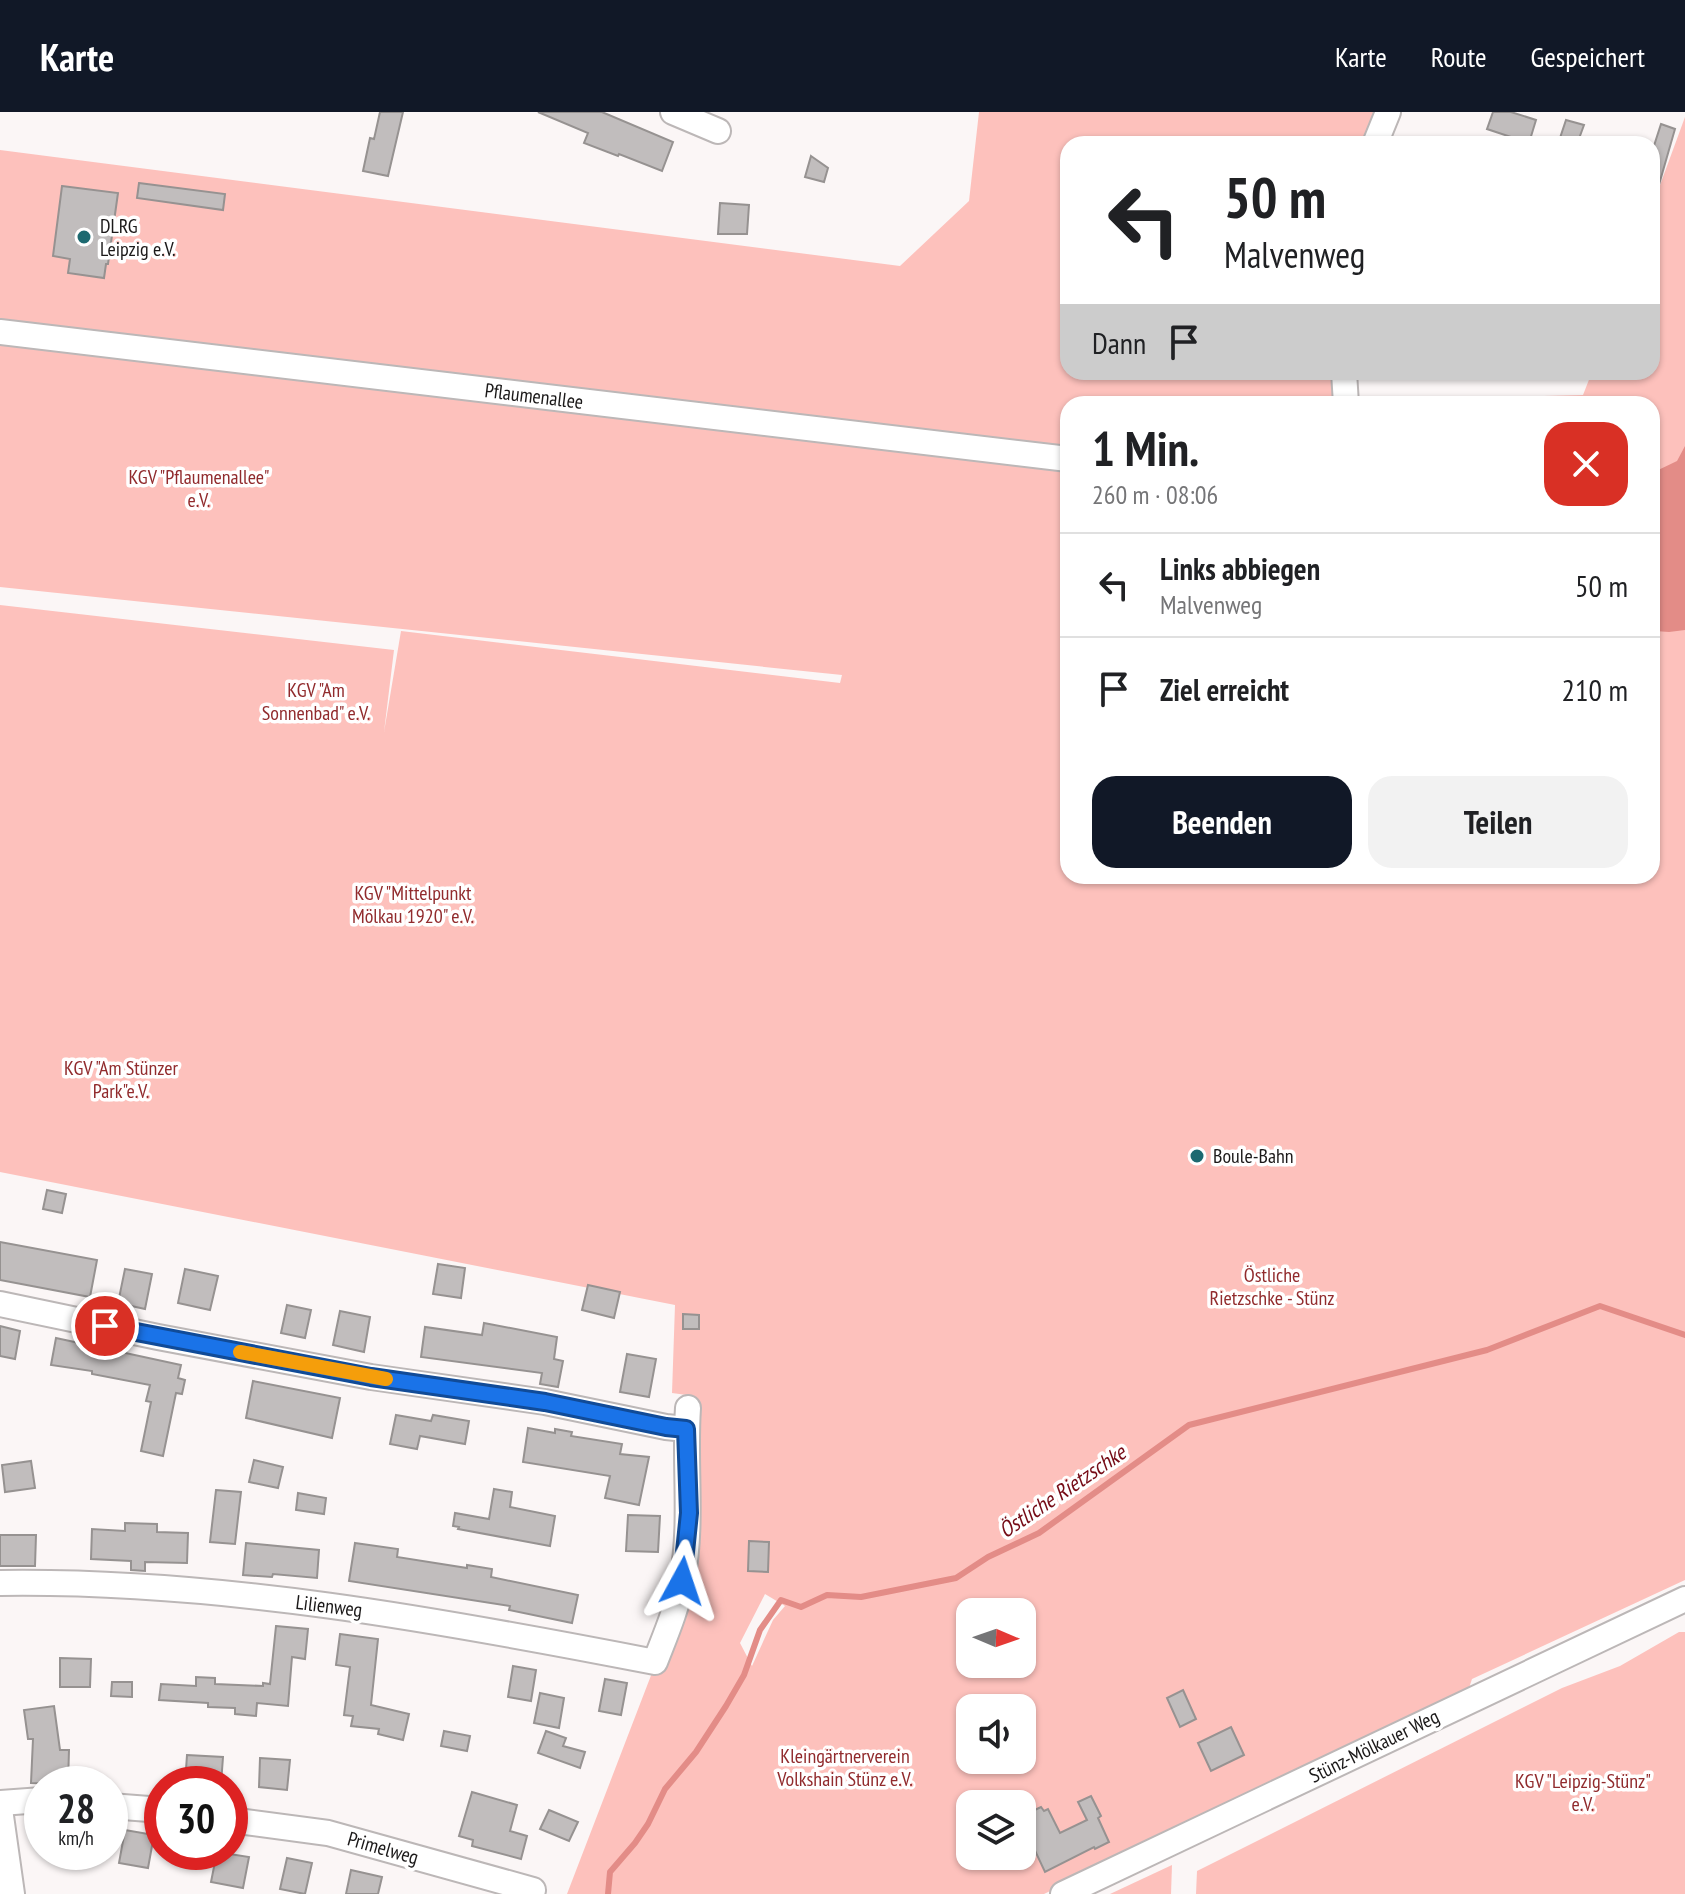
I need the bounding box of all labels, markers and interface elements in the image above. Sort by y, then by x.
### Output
text: Karte [40,32,114,81]
text: Karte [1335,38,1387,75]
text: Route [1431,38,1486,75]
text: Gespeichert [1530,38,1645,75]
text: 50 m [1224,161,1326,233]
icon: left [1092,168,1196,272]
place label: DLRG Leipzig e.V. [100,213,176,262]
marker: DLRG Leipzig e.V. [75,228,93,246]
text: Malvenweg [1224,231,1365,278]
icon: arrive [1162,320,1206,364]
text: Dann [1092,323,1146,362]
street label: Pflaumenallee [483,377,585,415]
text: 1 Min. [1092,417,1199,479]
button: close [1544,422,1628,506]
park label: KGV "Pflaumenallee" e.V. [128,464,270,513]
text: 260 m · 08:06 [1092,478,1218,511]
text: Links abbiegen [1160,549,1320,588]
icon: left [1092,563,1136,607]
text: 50 m [1575,566,1628,605]
text: Malvenweg [1160,588,1262,621]
icon: arrive [1092,667,1136,711]
text: Ziel erreicht [1160,670,1289,709]
text: 210 m [1562,670,1628,709]
park label: KGV "Am Sonnenbad" e.V. [262,677,370,726]
button: Beenden [1092,776,1352,868]
button: Teilen [1368,776,1628,868]
park label: KGV "Mittelpunkt Mölkau 1920" e.V. [352,880,474,929]
park label: KGV "Am Stünzer Park"e.V. [64,1055,178,1104]
place label: Boule-Bahn [1213,1143,1293,1169]
marker: Boule-Bahn [1188,1147,1206,1165]
park label: Östliche Rietzschke - Stünz [1210,1262,1334,1311]
pin [71,1292,139,1360]
icon: arrive [83,1304,127,1348]
water label: Östliche Rietzschke [993,1437,1133,1544]
position arrow [640,1539,724,1623]
street label: Lilienweg [294,1589,364,1623]
north arrow [956,1598,1036,1678]
map controls [956,1598,1036,1870]
button: sound [956,1694,1036,1774]
street label: Stünz-Mölkauer Weg [1305,1703,1443,1789]
park label: Kleingärtnerverein Volkshain Stünz e.V. [776,1743,913,1792]
speed limit sign: 30 [144,1766,248,1870]
park label: KGV "Leipzig-Stünz" e.V. [1515,1768,1651,1817]
text: 28 [57,1782,95,1834]
button: layers [956,1790,1036,1870]
text: km/h [58,1825,94,1851]
street label: Primelweg [345,1825,421,1871]

